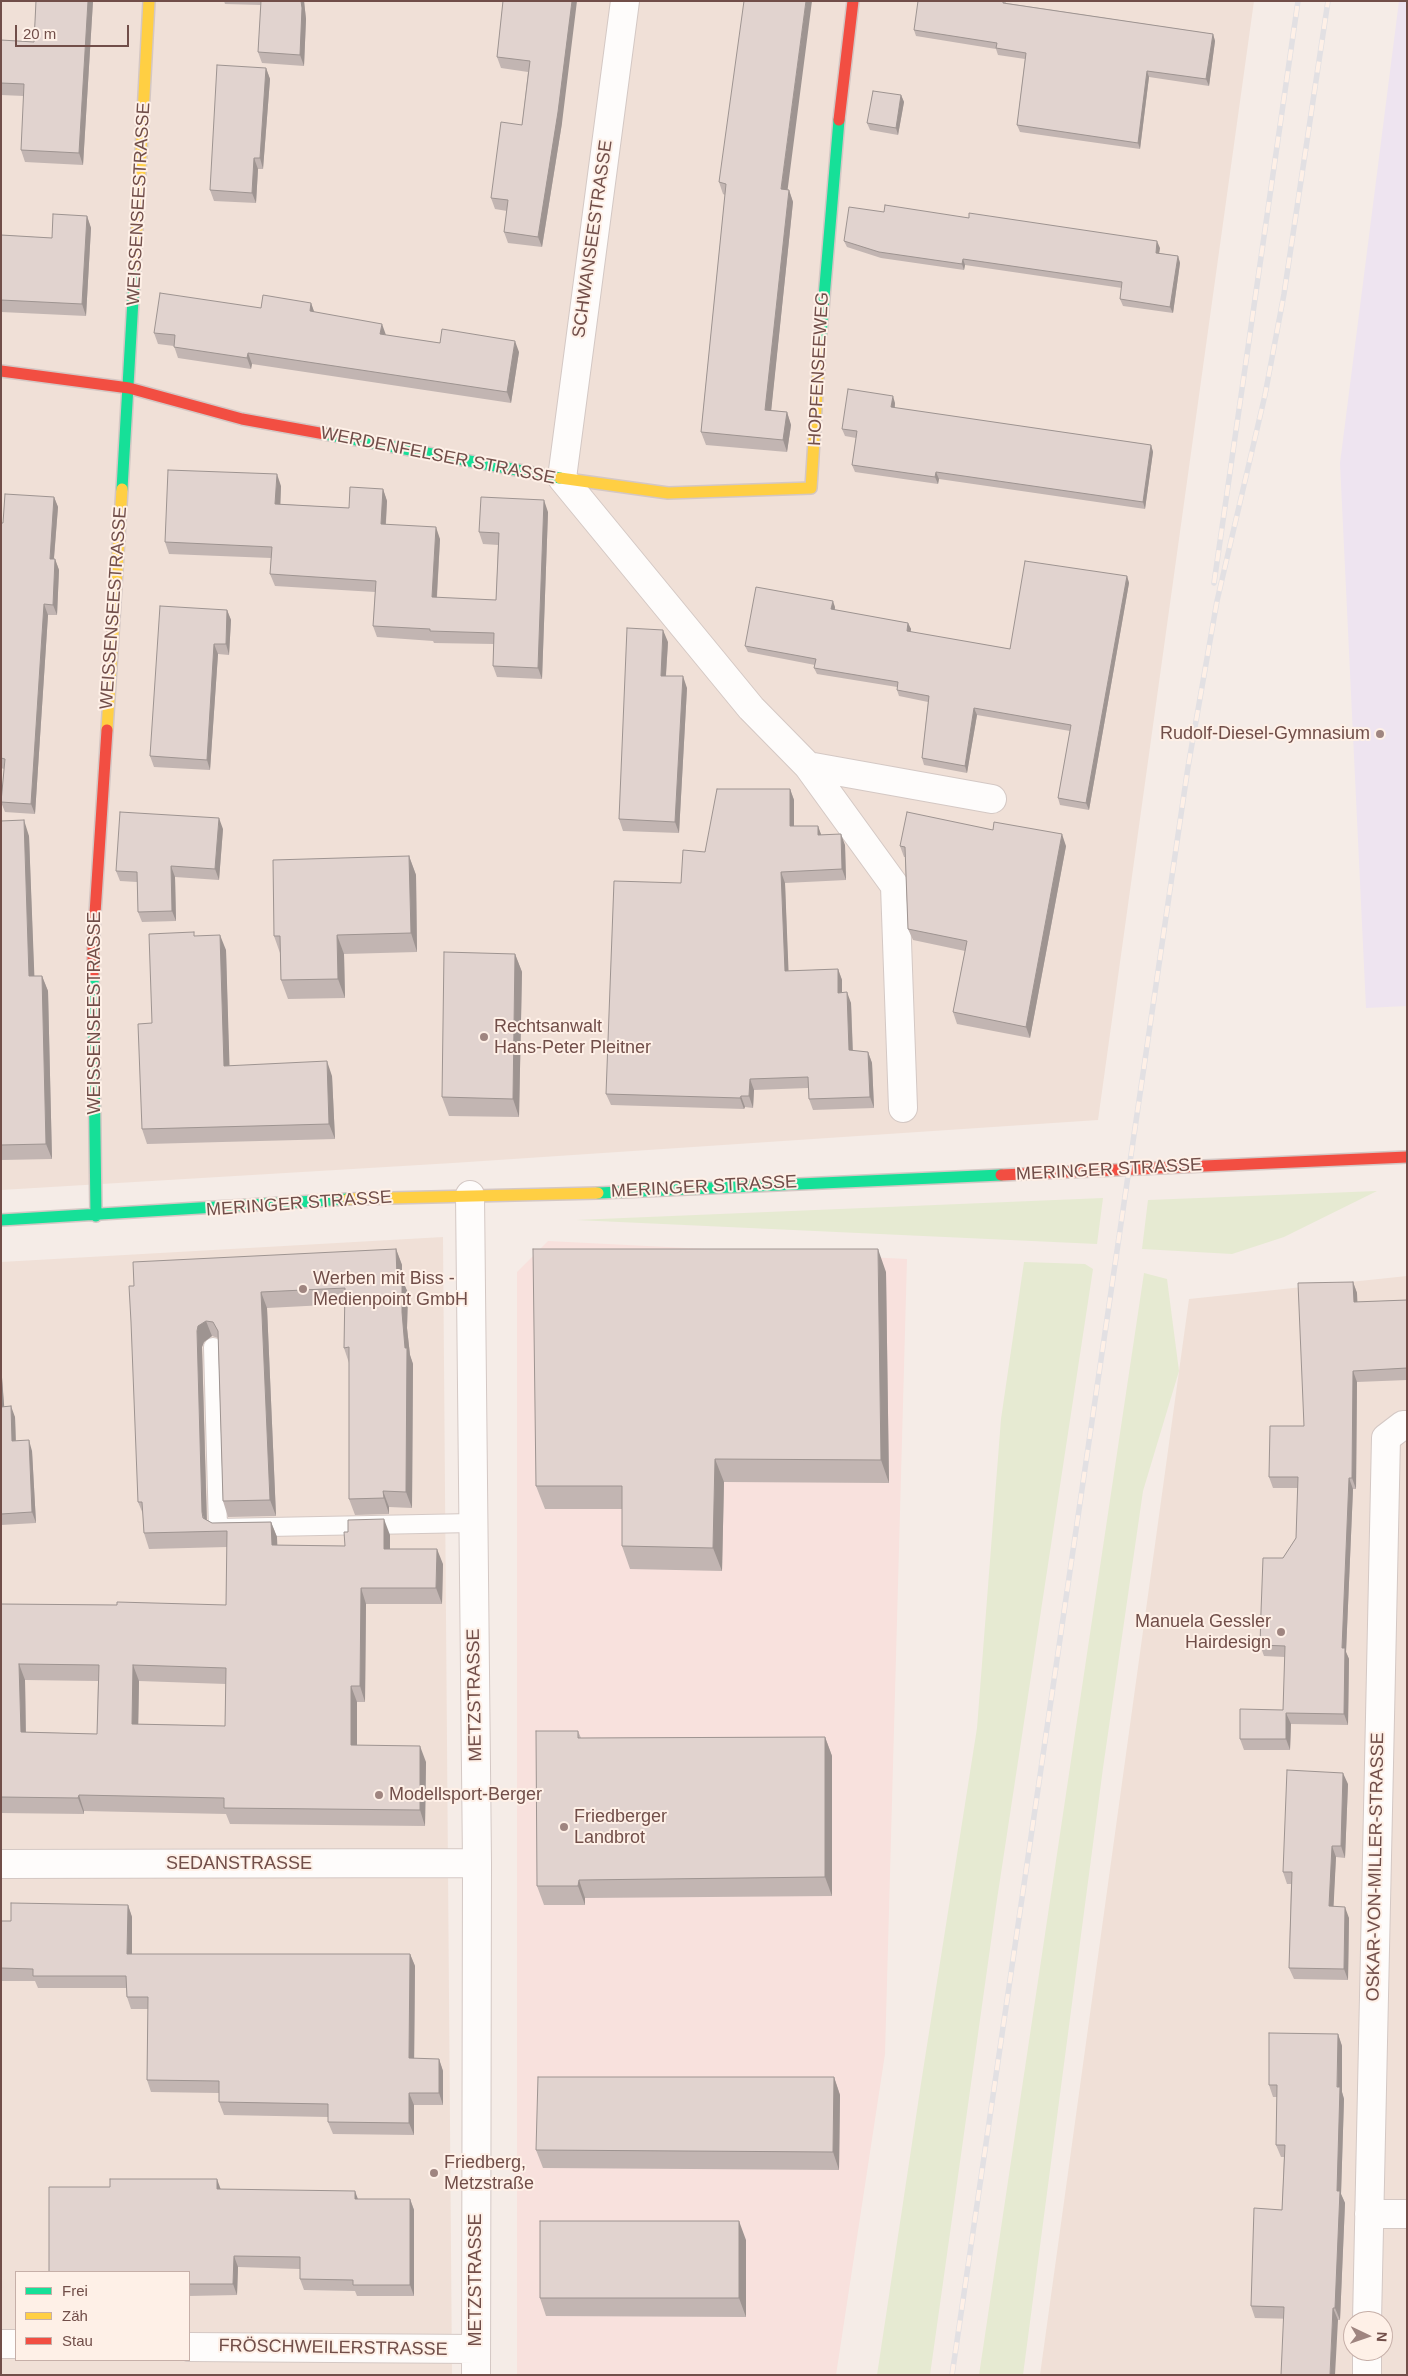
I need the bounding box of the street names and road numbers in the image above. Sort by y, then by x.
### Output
street label: WEISSENSEESTRASSE [123,102,155,306]
street label: SCHWANSEESTRASSE [568,139,618,339]
street label: HOPFENSEEWEG [804,292,834,446]
street label: WERDENFELSER STRASSE [319,423,557,489]
street label: WEISSENSEESTRASSE [96,506,132,710]
street label: WEISSENSEESTRASSE [84,911,106,1115]
street label: MERINGER STRASSE [1016,1154,1202,1186]
street label: MERINGER STRASSE [611,1171,797,1203]
street label: MERINGER STRASSE [205,1187,393,1221]
street label: METZSTRASSE [463,1628,487,1762]
street label: OSKAR-VON-MILLER-STRASSE [1363,1732,1389,2002]
street label: SEDANSTRASSE [166,1853,312,1875]
street label: METZSTRASSE [465,2213,487,2347]
street label: FRÖSCHWEILERSTRASSE [218,2335,448,2361]

